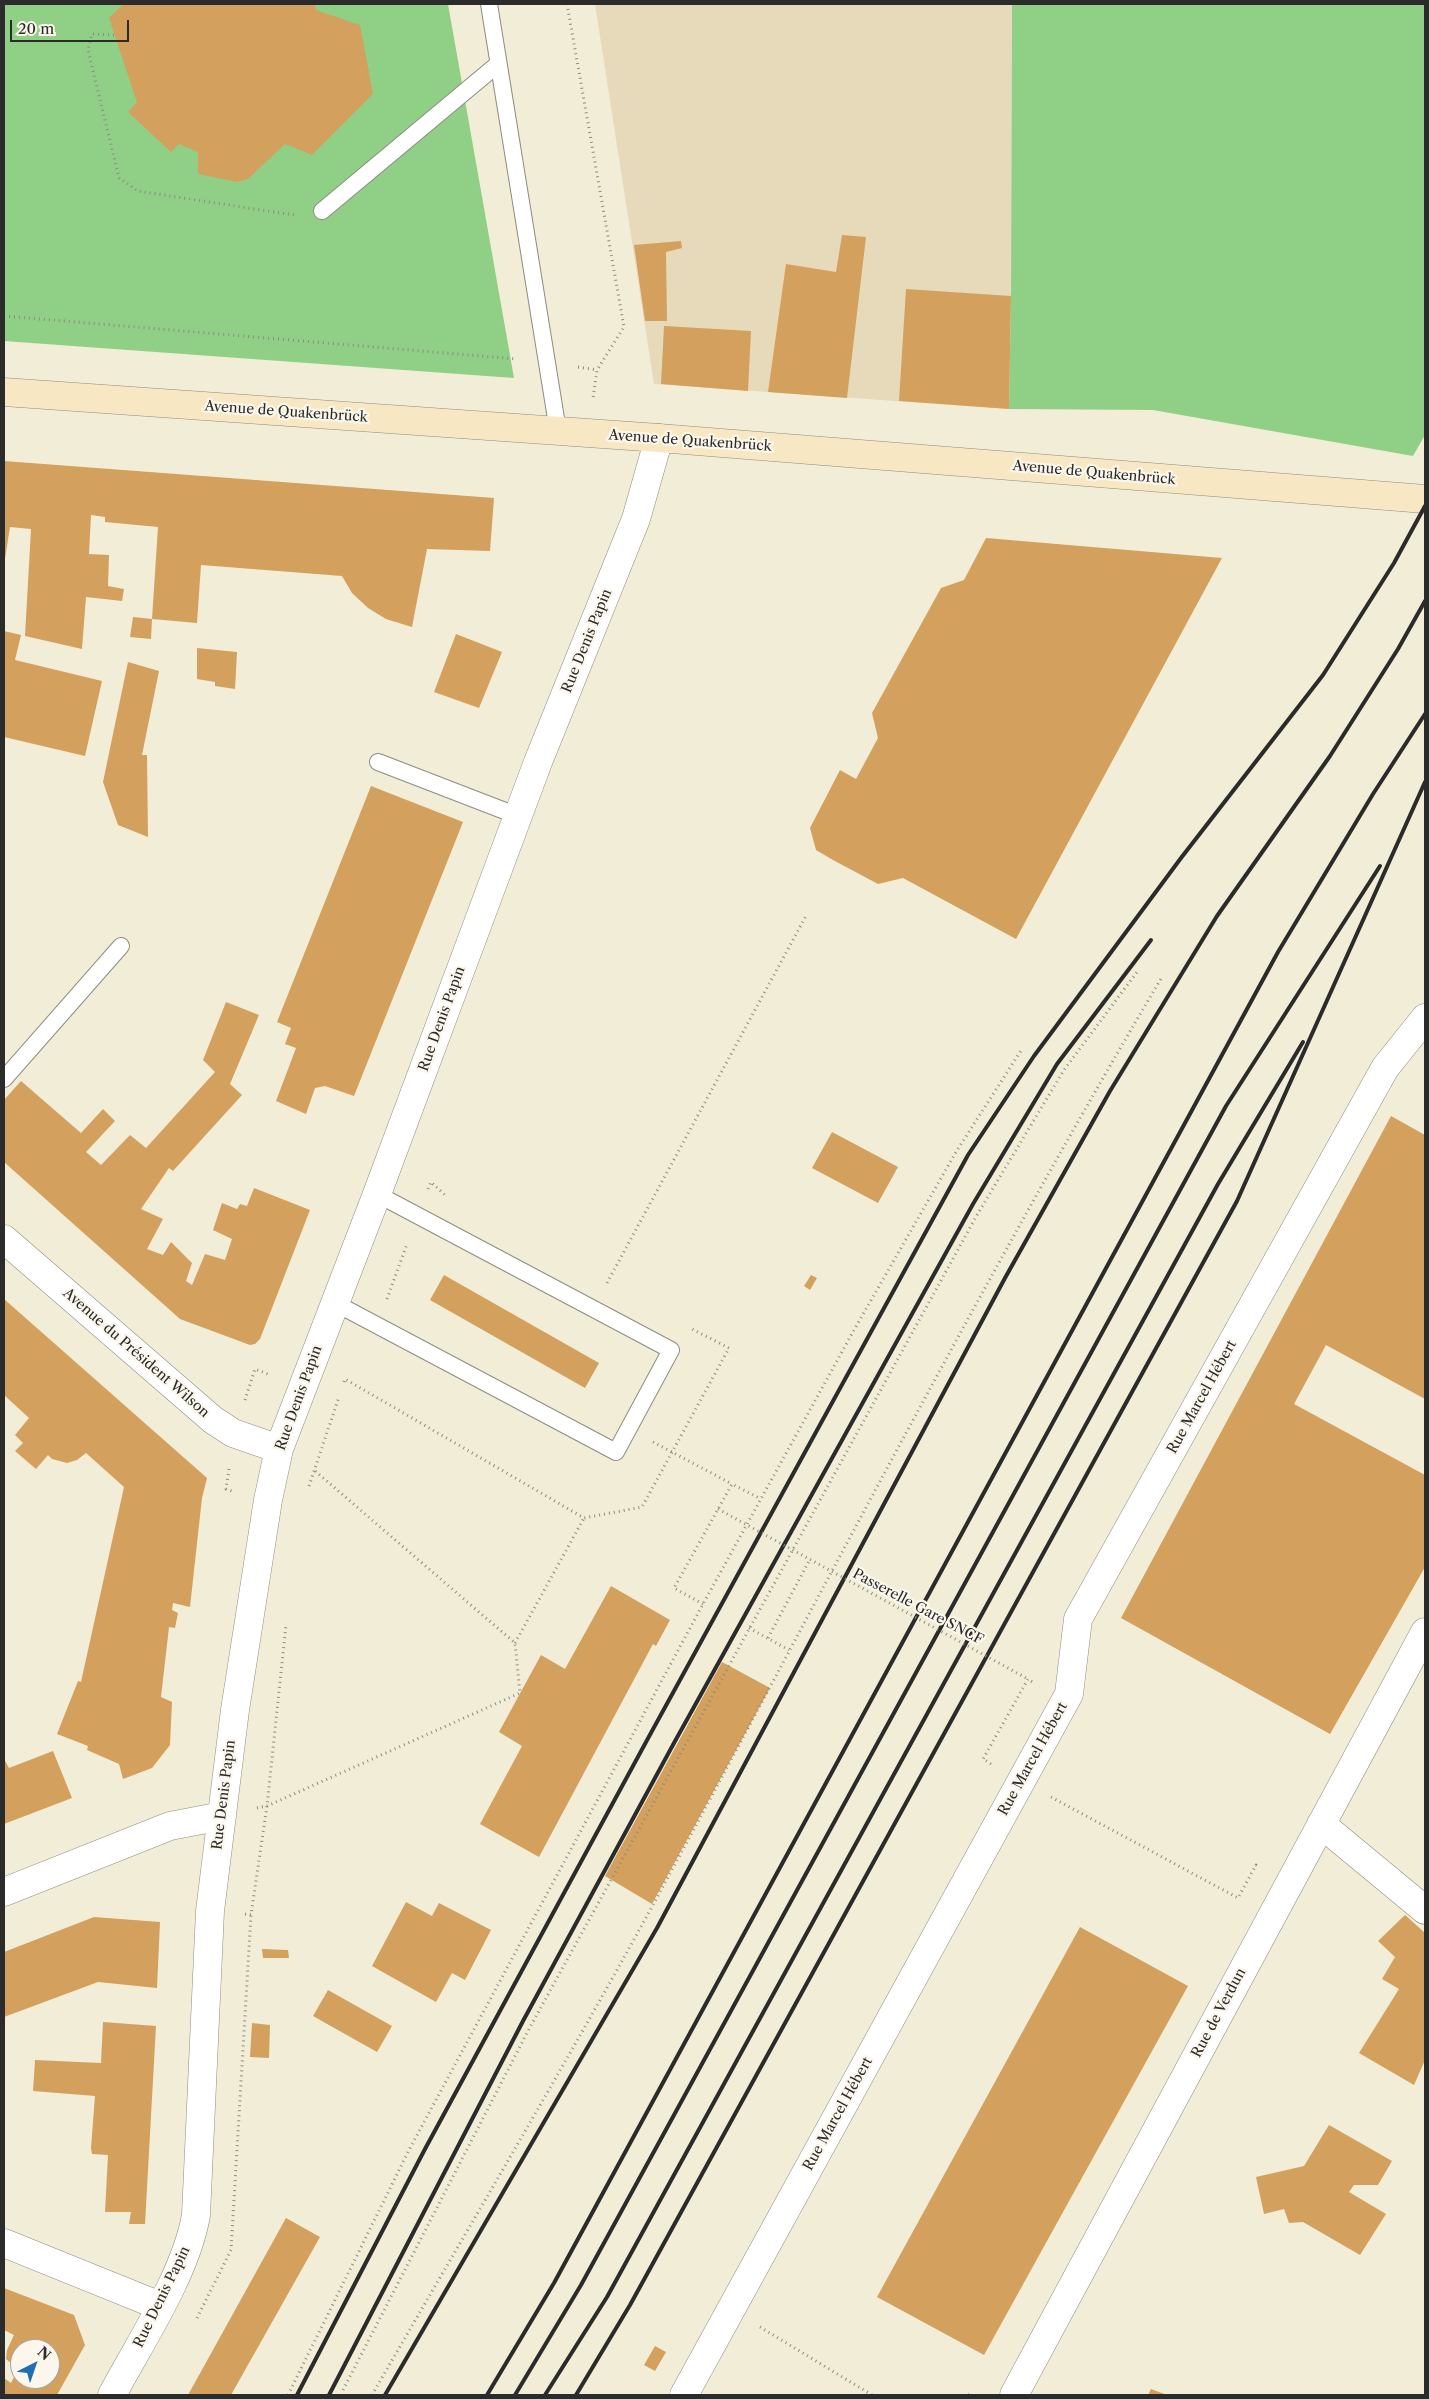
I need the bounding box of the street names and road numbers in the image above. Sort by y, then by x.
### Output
street label: Avenue de Quakenbrück [204,398,368,426]
street label: Avenue de Quakenbrück [608,427,772,455]
street label: Avenue de Quakenbrück [1012,458,1176,488]
street label: Rue Denis Papin [559,587,615,695]
street label: Rue Denis Papin [415,964,469,1074]
street label: Avenue du Président Wilson [59,1285,213,1421]
street label: Rue Marcel Hébert [1164,1337,1240,1457]
street label: Rue Denis Papin [272,1343,326,1453]
street label: Passerelle Gare SNCF [850,1565,986,1649]
street label: Rue Marcel Hébert [995,1699,1071,1819]
street label: Rue Denis Papin [209,1739,239,1851]
street label: Rue de Verdun [1188,1965,1250,2061]
street label: Rue Marcel Hébert [800,2054,876,2174]
street label: Rue Denis Papin [130,2244,194,2350]

